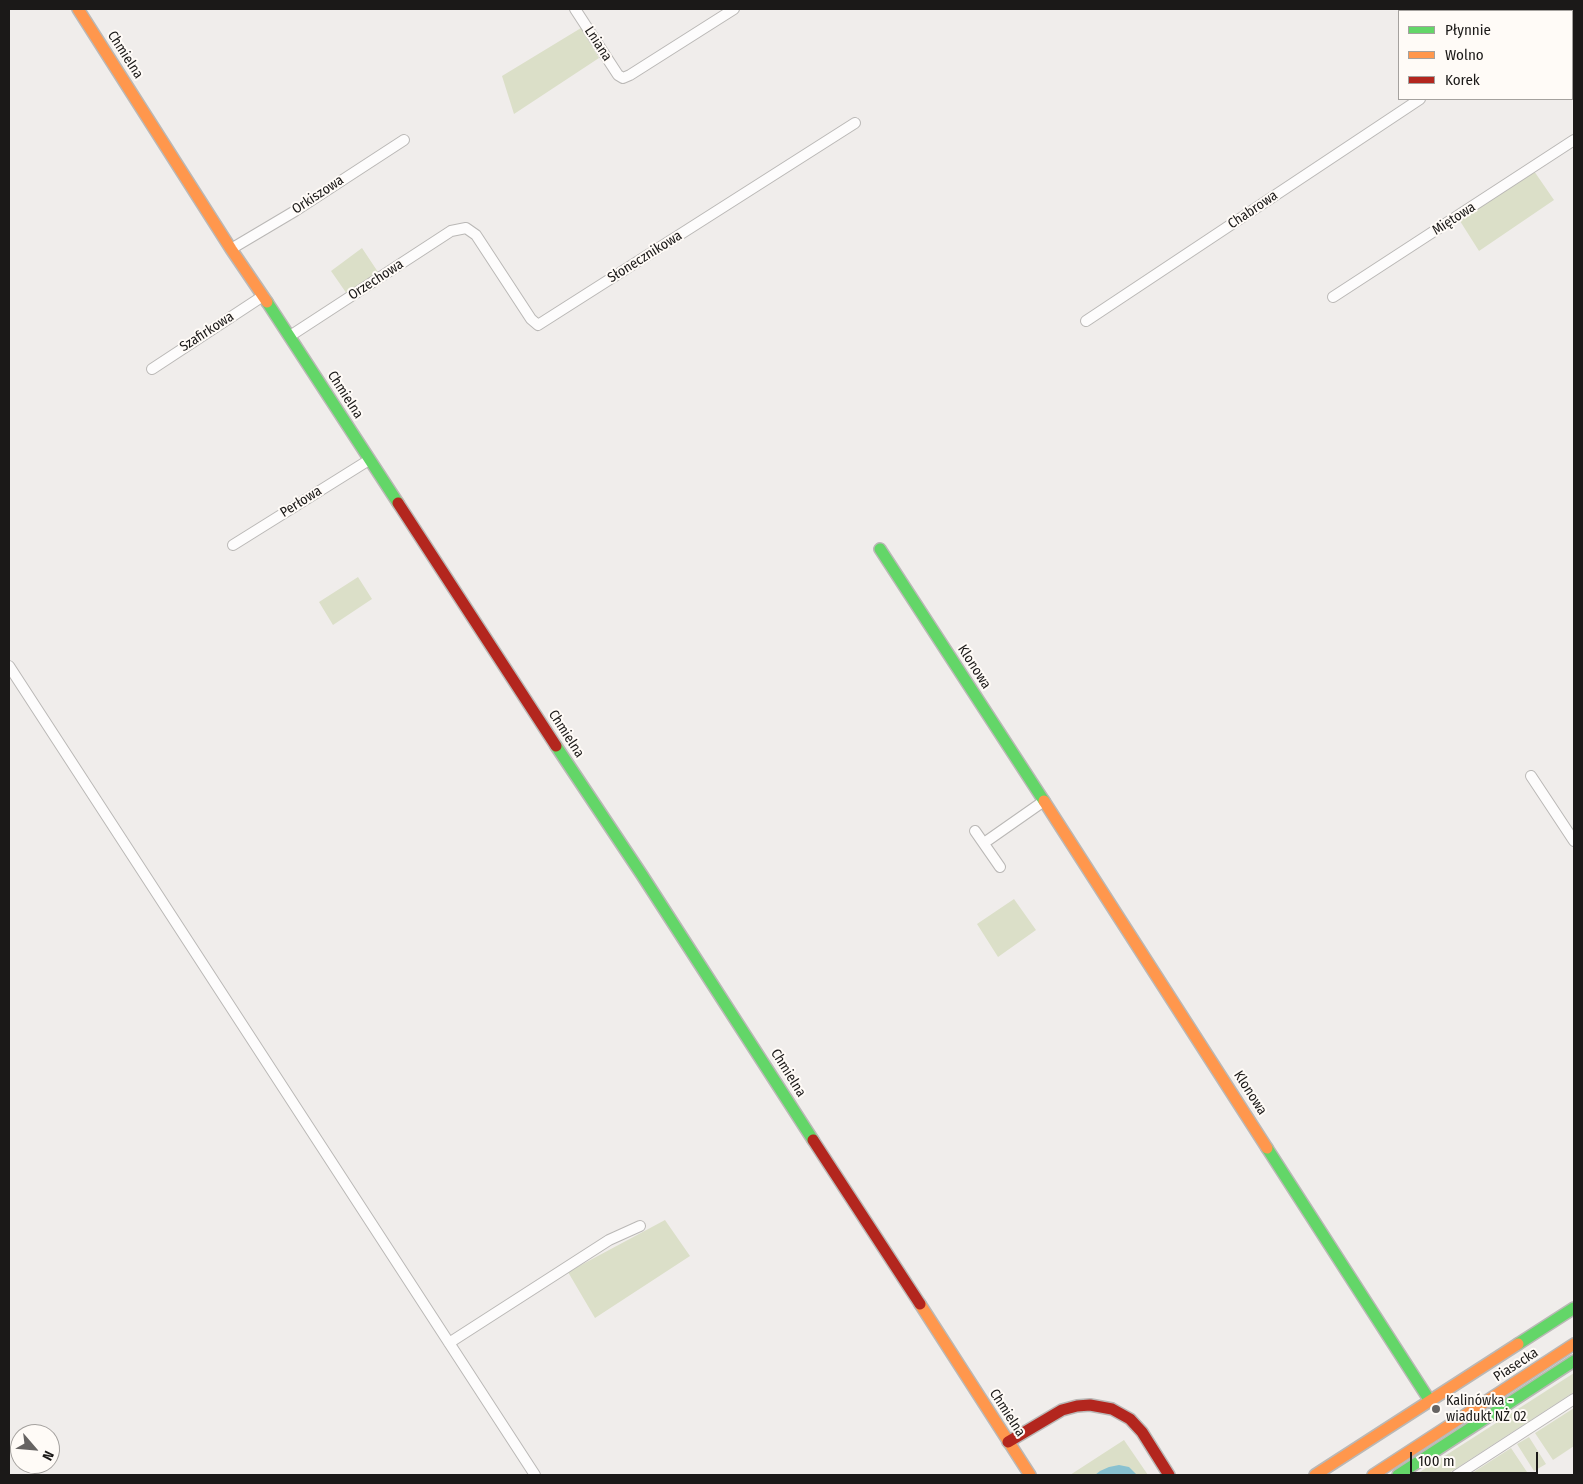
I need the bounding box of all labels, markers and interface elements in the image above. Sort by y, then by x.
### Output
legend [1398,10,1573,100]
text: Płynnie [1445,21,1491,39]
street label: Lniana [581,23,615,65]
street label: Chmielna [103,28,147,82]
text: Wolno [1445,46,1484,64]
text: Korek [1445,71,1480,89]
street label: Orkiszowa [289,172,347,218]
street label: Chabrowa [1225,187,1281,233]
street label: Miętowa [1429,199,1479,239]
street label: Słonecznikowa [605,227,685,287]
street label: Orzechowa [345,256,407,304]
street label: Szafirkowa [177,308,237,356]
street label: Chmielna [323,368,367,422]
street label: Perłowa [277,483,325,521]
street label: Klonowa [954,642,994,692]
street label: Chmielna [544,707,588,761]
street label: Chmielna [767,1046,809,1100]
street label: Klonowa [1230,1068,1270,1118]
street label: Piasecka [1491,1344,1541,1386]
street label: Chmielna [985,1386,1029,1440]
place label: Kalinówka - wiadukt NŻ 02 [1446,1393,1526,1425]
marker: Kalinówka - wiadukt NŻ 02 [1430,1403,1442,1415]
north arrow [10,1424,60,1474]
scale bar [1413,1442,1540,1474]
text: N [38,1448,57,1463]
text: 100 m [1418,1452,1455,1470]

